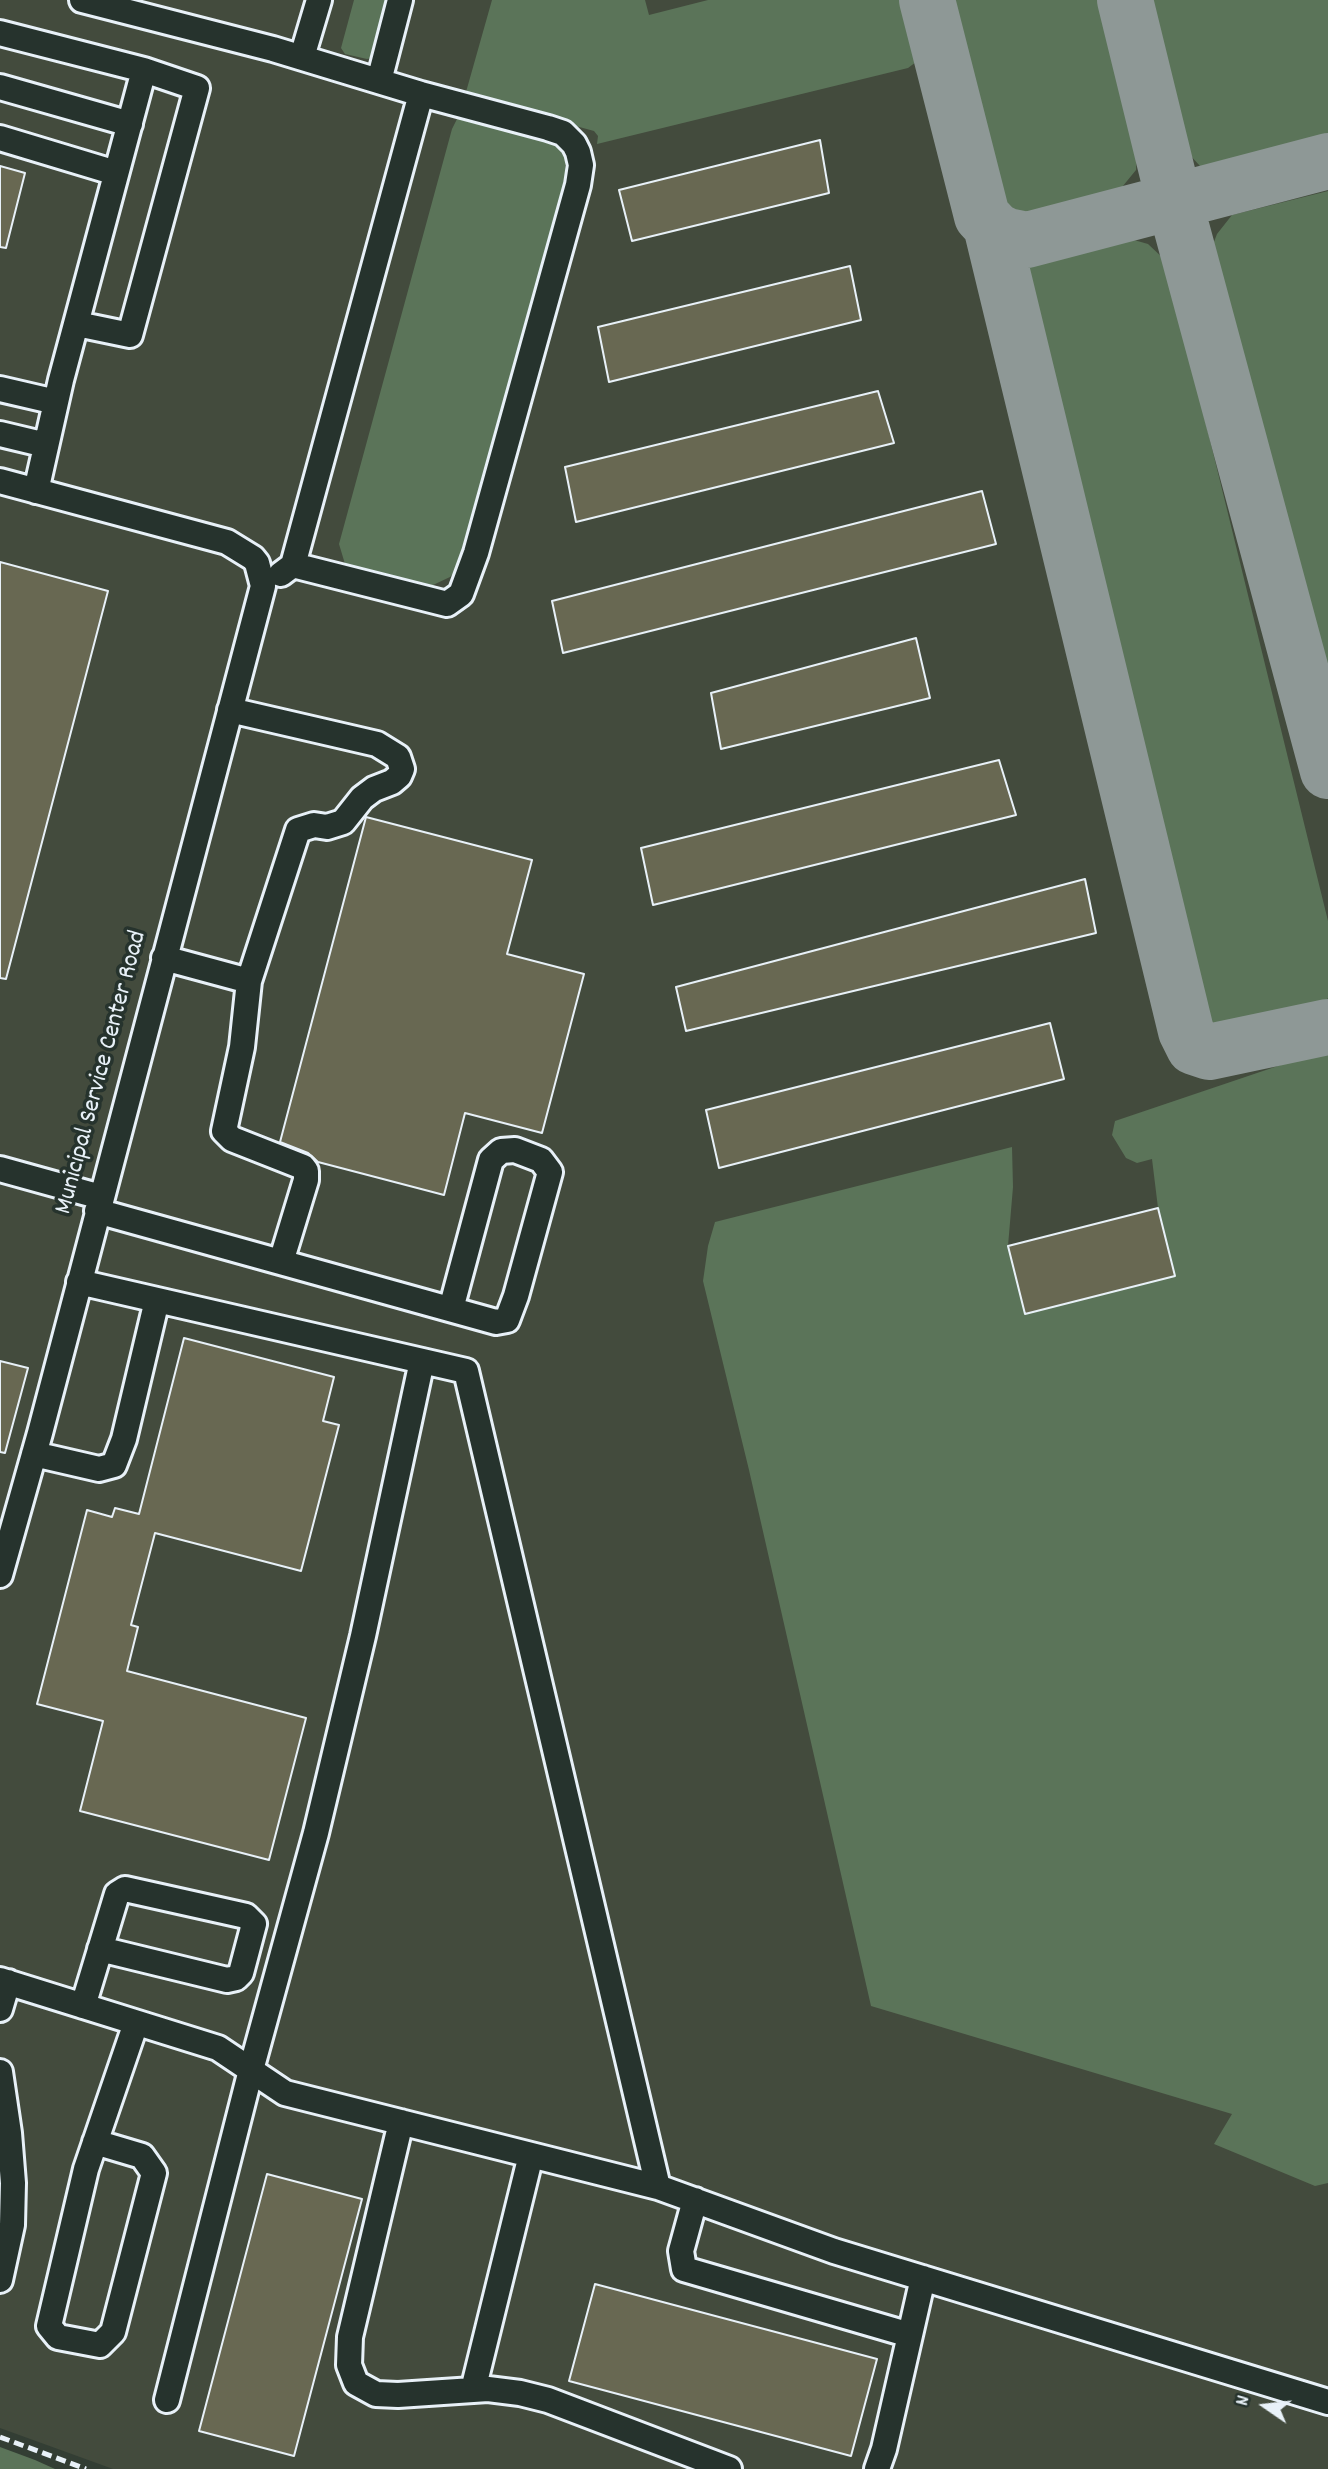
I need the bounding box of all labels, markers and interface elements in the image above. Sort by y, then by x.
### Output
street label: Municipal Service Center Road [50,928,156,1218]
north arrow [1230,2371,1300,2441]
text: N [1230,2393,1258,2409]

